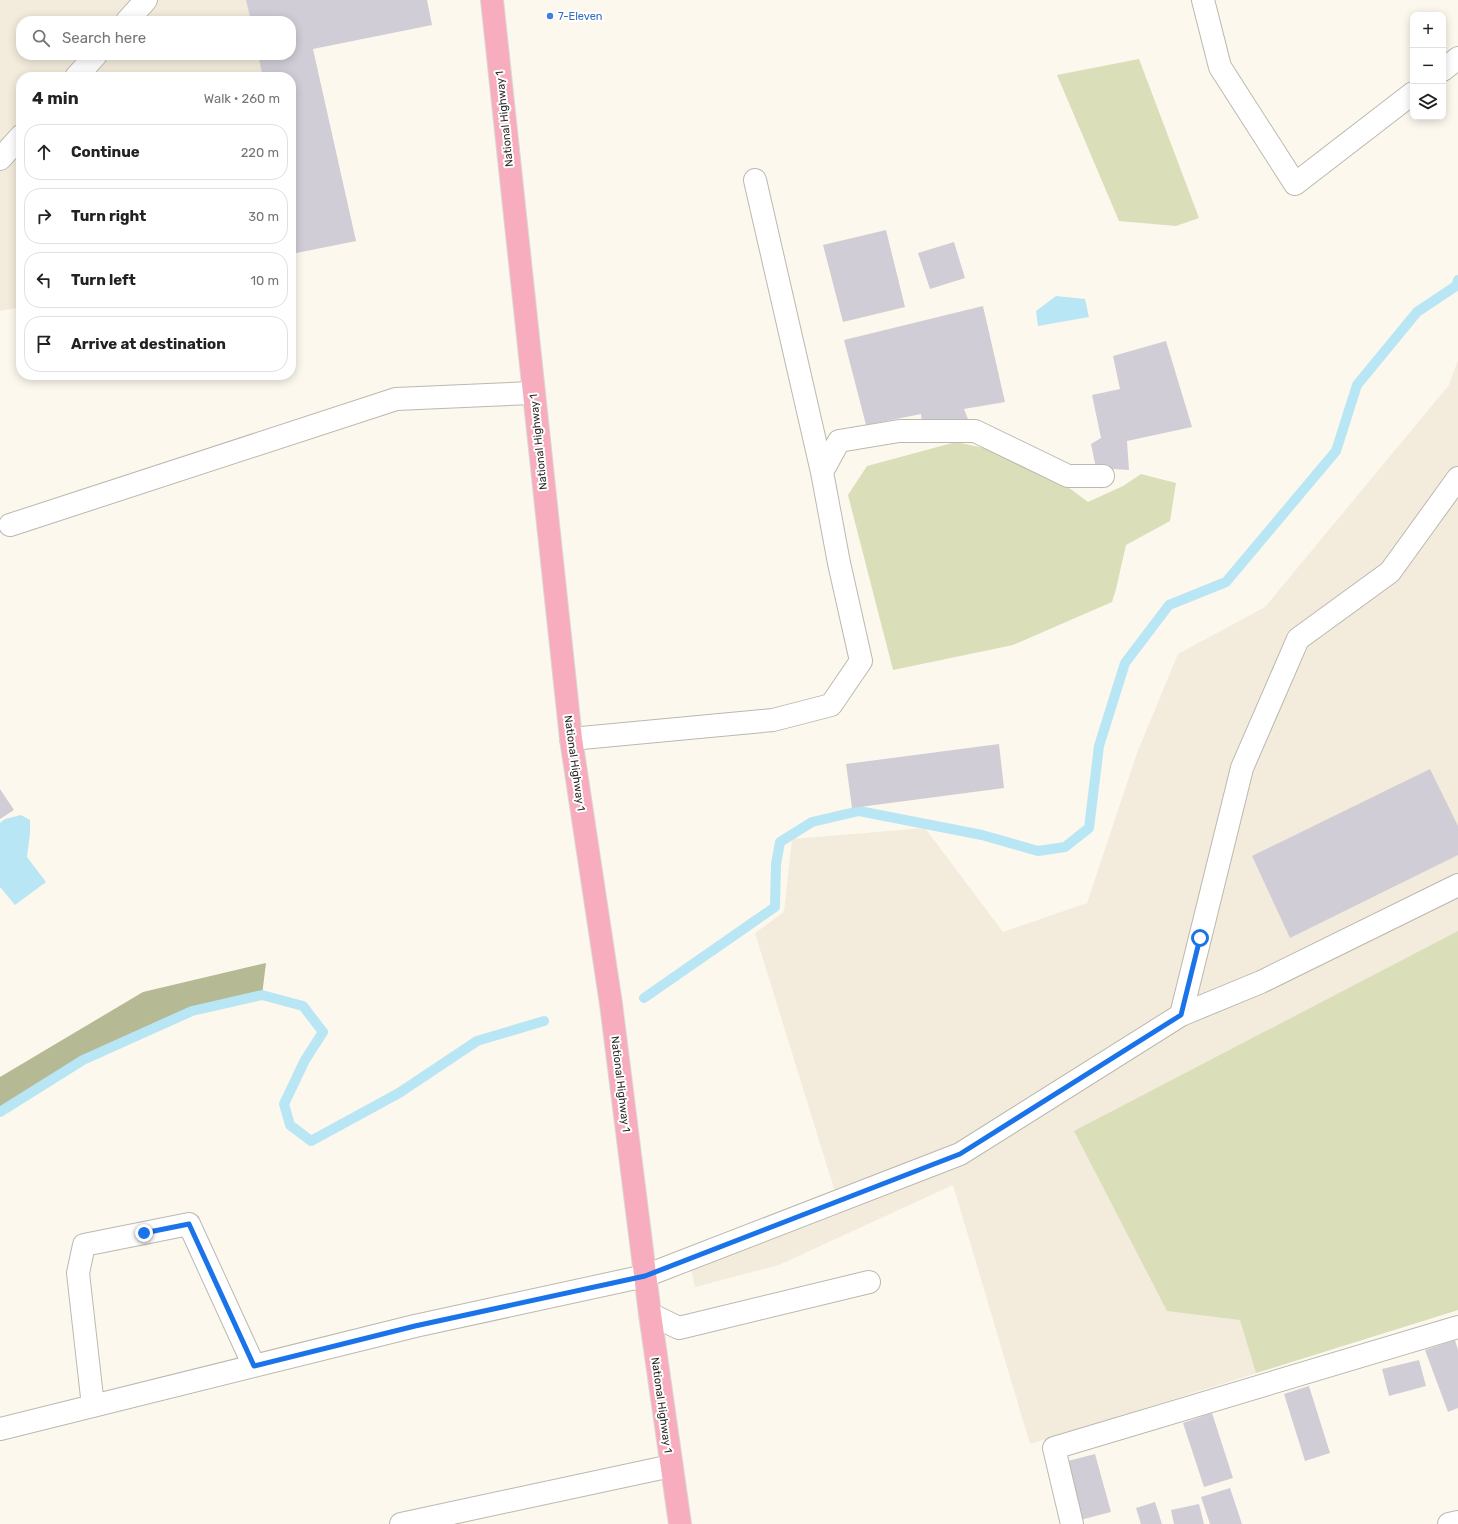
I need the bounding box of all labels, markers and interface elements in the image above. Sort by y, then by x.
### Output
place label: 7-Eleven [558,10,603,23]
marker: 7-Eleven [545,11,555,21]
map controls [1410,12,1446,120]
button: + [1410,12,1446,48]
search box [16,16,296,60]
icon: search [30,27,52,49]
text: Search here [62,29,146,47]
button: − [1410,48,1446,84]
street label: National Highway 1 [493,70,516,168]
button: layers [1410,84,1446,120]
text: 4 min [32,88,79,108]
text: Walk · 260 m [204,91,280,106]
icon: ahead [33,141,55,163]
text: Continue [71,143,140,161]
text: 220 m [241,145,279,160]
icon: right [33,205,55,227]
text: Turn right [71,207,146,225]
text: 30 m [248,209,279,224]
icon: left [33,269,55,291]
text: Turn left [71,271,136,289]
text: 10 m [250,273,279,288]
icon: arrive [33,333,55,355]
text: Arrive at destination [71,335,226,353]
street label: National Highway 1 [527,393,550,491]
street label: National Highway 1 [561,714,588,812]
route start [1191,929,1209,947]
street label: National Highway 1 [608,1035,633,1133]
route end [135,1224,153,1242]
street label: National Highway 1 [648,1356,675,1454]

